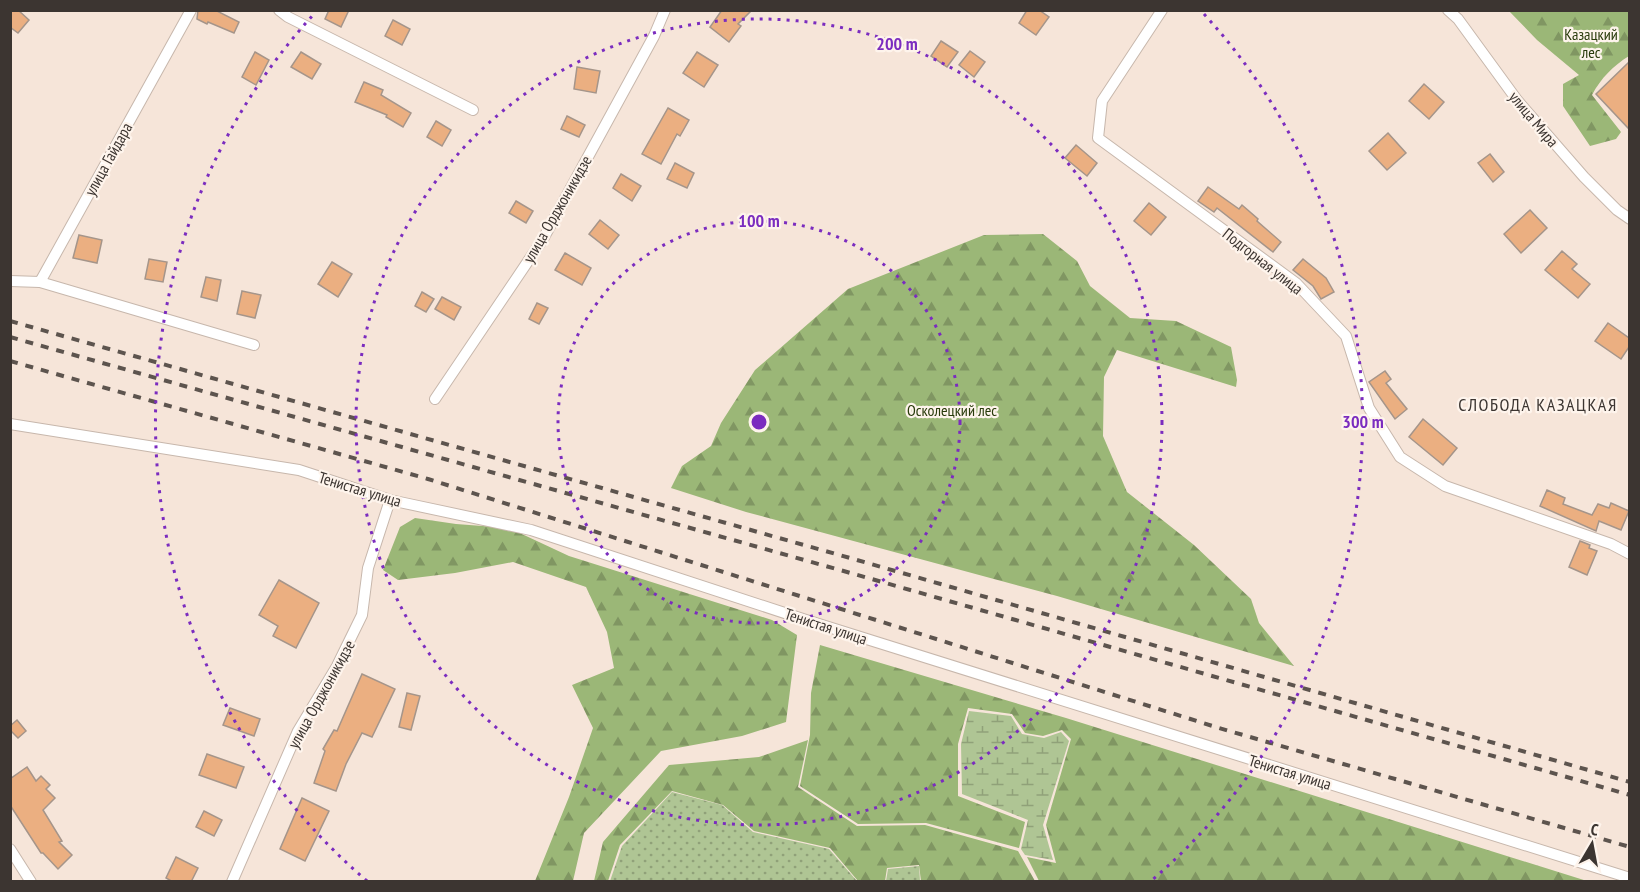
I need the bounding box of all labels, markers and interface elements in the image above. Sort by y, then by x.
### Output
park label: Казацкий лес [1564,24,1618,62]
text: 200 m [876,32,918,55]
street label: улица Мира [1505,87,1563,151]
street label: улица Гайдара [80,119,136,199]
street label: улица Орджоникидзе [518,152,596,266]
text: 100 m [738,209,780,232]
street label: Подгорная улица [1219,223,1307,299]
district label: СЛОБОДА КАЗАЦКАЯ [1458,393,1618,416]
park label: Осколецкий лес [907,400,997,420]
text: 300 m [1342,410,1384,433]
centre of rings [749,412,769,432]
street label: Тенистая улица [316,467,404,511]
street label: Тенистая улица [782,603,870,649]
street label: улица Орджоникидзе [283,636,359,752]
street label: Тенистая улица [1246,750,1334,794]
north arrow [1562,814,1622,874]
text: С [1589,819,1601,840]

